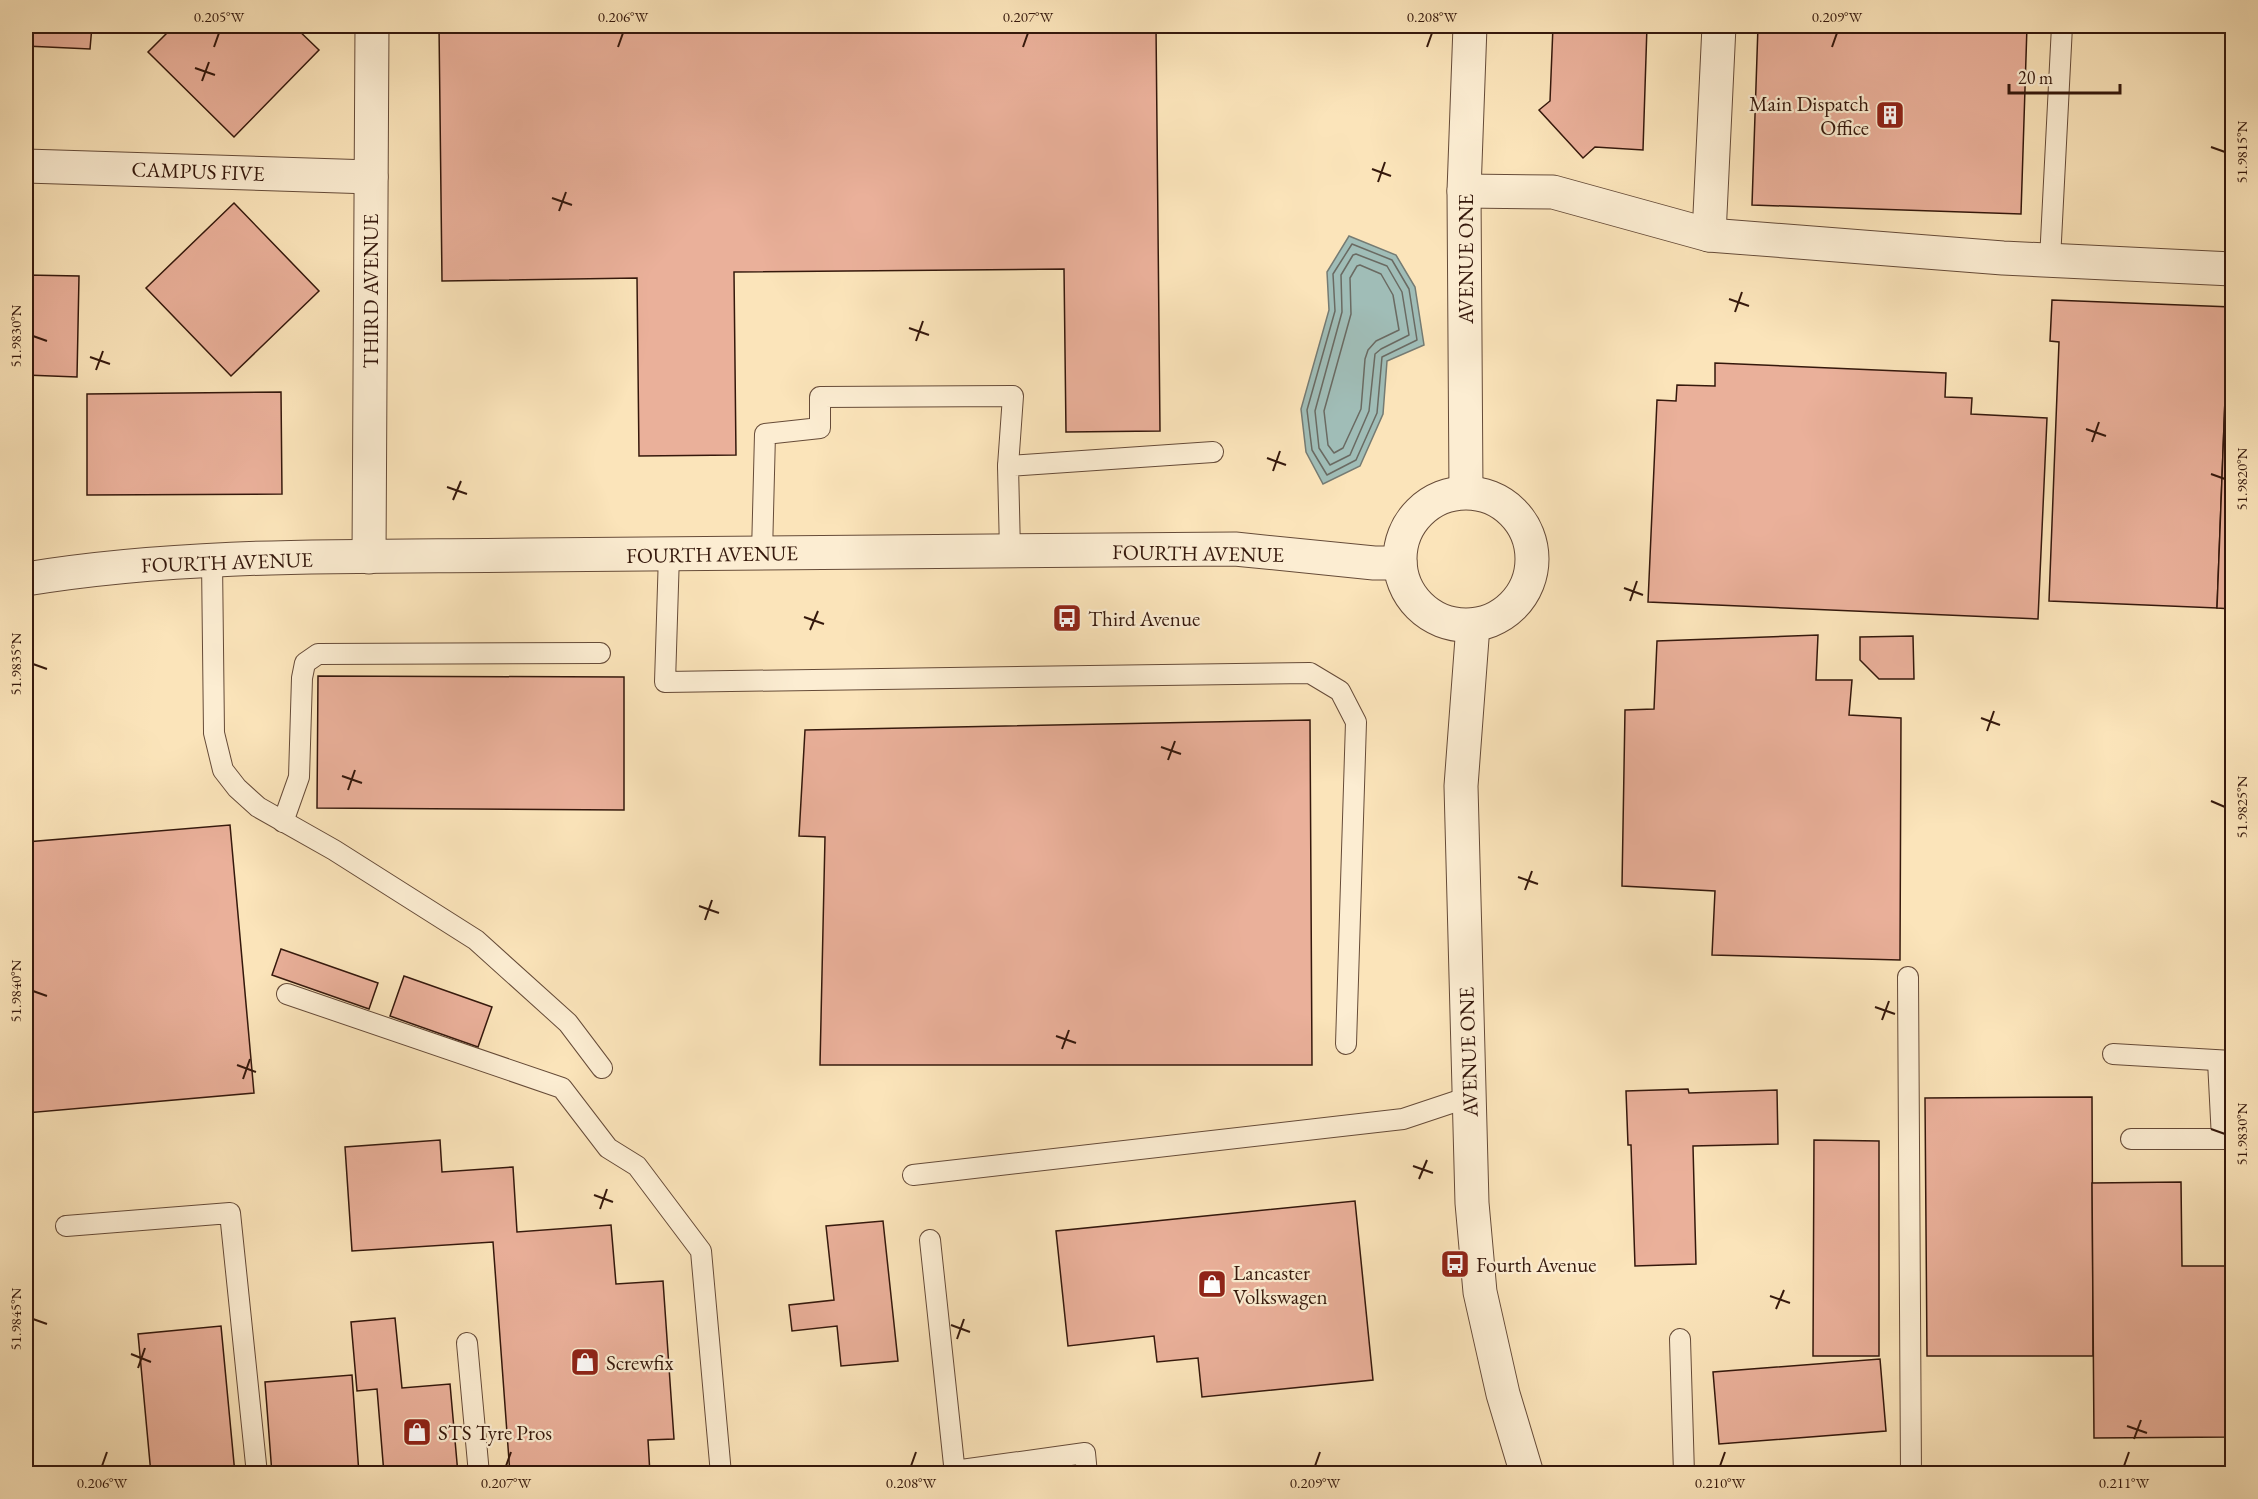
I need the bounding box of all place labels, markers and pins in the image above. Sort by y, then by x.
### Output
place label: Main Dispatch Office [1749,90,1869,141]
building icon: Main Dispatch Office [1874,99,1906,131]
bus stop icon: Third Avenue [1051,602,1083,634]
place label: Third Avenue [1088,605,1200,632]
bus stop icon: Fourth Avenue [1439,1248,1471,1280]
place label: Fourth Avenue [1476,1251,1596,1278]
place label: Lancaster Volkswagen [1233,1259,1328,1310]
shop icon: Lancaster Volkswagen [1196,1268,1228,1300]
shop icon: Screwfix [569,1346,601,1378]
place label: Screwfix [606,1349,674,1376]
shop icon: STS Tyre Pros [401,1416,433,1448]
place label: STS Tyre Pros [438,1419,552,1446]

